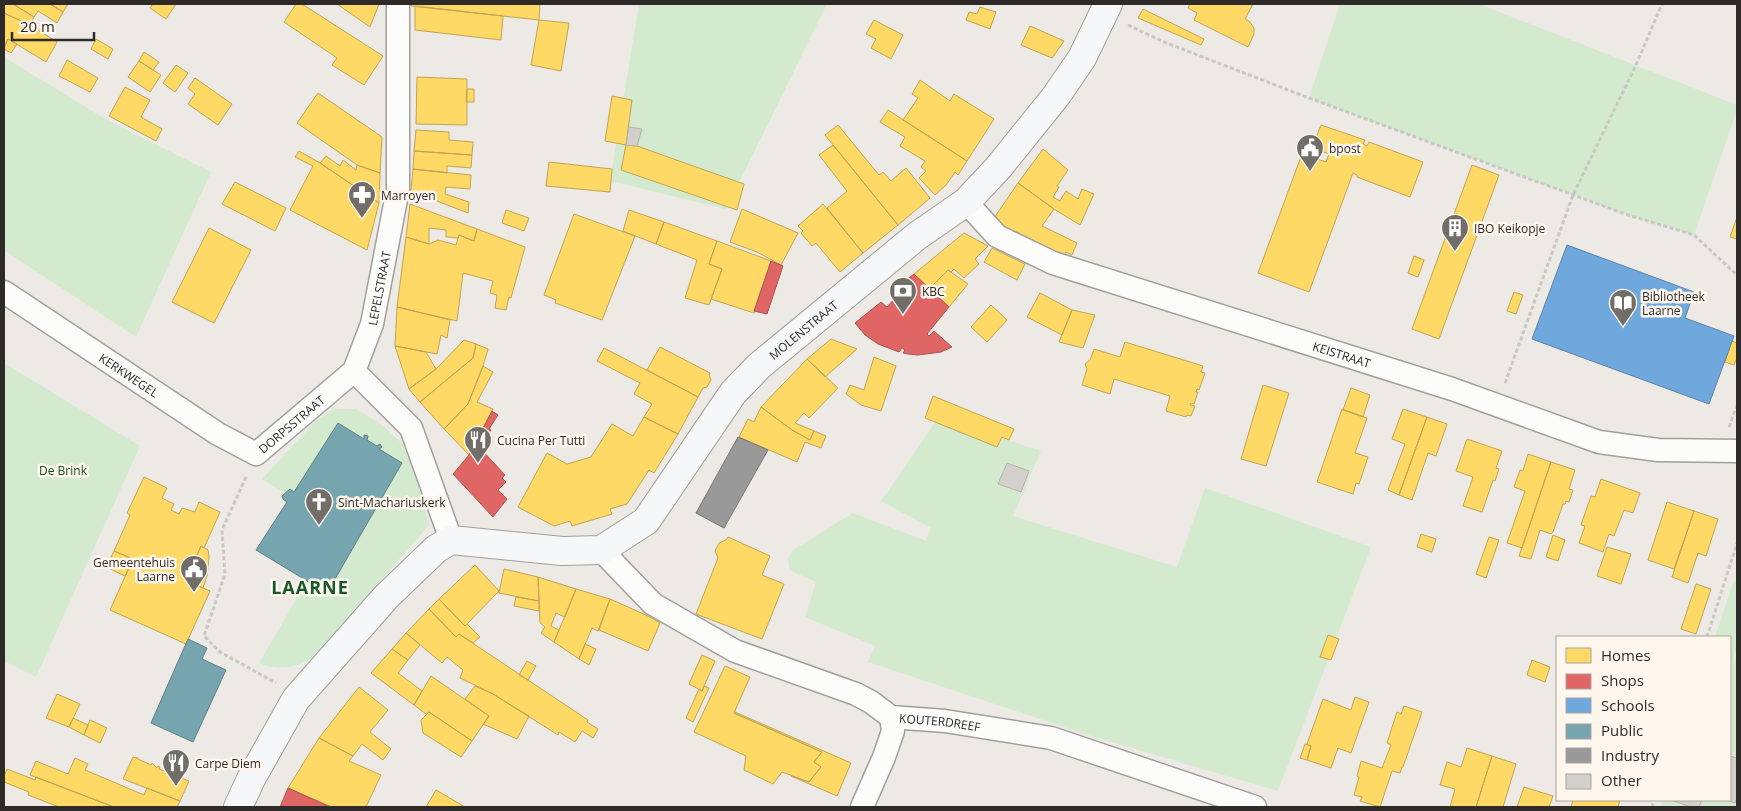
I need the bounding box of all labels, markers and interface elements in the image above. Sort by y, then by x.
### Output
scale bar [12,10,95,42]
text: 20 m [20,16,55,36]
public building icon: bpost [1295,133,1325,172]
place label: bpost [1329,140,1361,157]
pharmacy icon: Marroyen [347,180,377,219]
place label: Marroyen [381,187,436,204]
building icon: IBO Keikopje [1440,213,1470,252]
place label: IBO Keikopje [1474,220,1546,237]
street label: LEPELSTRAAT [363,249,394,327]
bank icon: KBC [888,276,918,315]
place label: KBC [922,283,945,300]
library icon: Bibliotheek Laarne [1608,288,1638,327]
place label: Bibliotheek Laarne [1642,288,1706,319]
street label: MOLENSTRAAT [765,296,841,363]
street label: KEISTRAAT [1311,337,1373,371]
street label: KERKWEGEL [96,349,162,401]
street label: DORPSSTRAAT [255,391,328,457]
restaurant icon: Cucina Per Tutti [463,425,493,464]
place label: Cucina Per Tutti [497,432,585,449]
park label: De Brink [39,462,88,479]
church icon: Sint-Machariuskerk [304,487,334,526]
place label: Sint-Machariuskerk [338,494,446,511]
place label: Gemeentehuis Laarne [93,554,175,585]
public building icon: Gemeentehuis Laarne [179,554,209,593]
district label: LAARNE [271,575,349,599]
legend [1556,636,1731,801]
text: Homes [1601,645,1651,665]
text: Shops [1601,670,1644,690]
text: Schools [1601,695,1655,715]
street label: KOUTERDREEF [899,709,982,735]
text: Public [1601,720,1643,740]
text: Industry [1601,745,1659,765]
restaurant icon: Carpe Diem [161,748,191,787]
place label: Carpe Diem [195,755,261,772]
text: Other [1601,770,1642,790]

